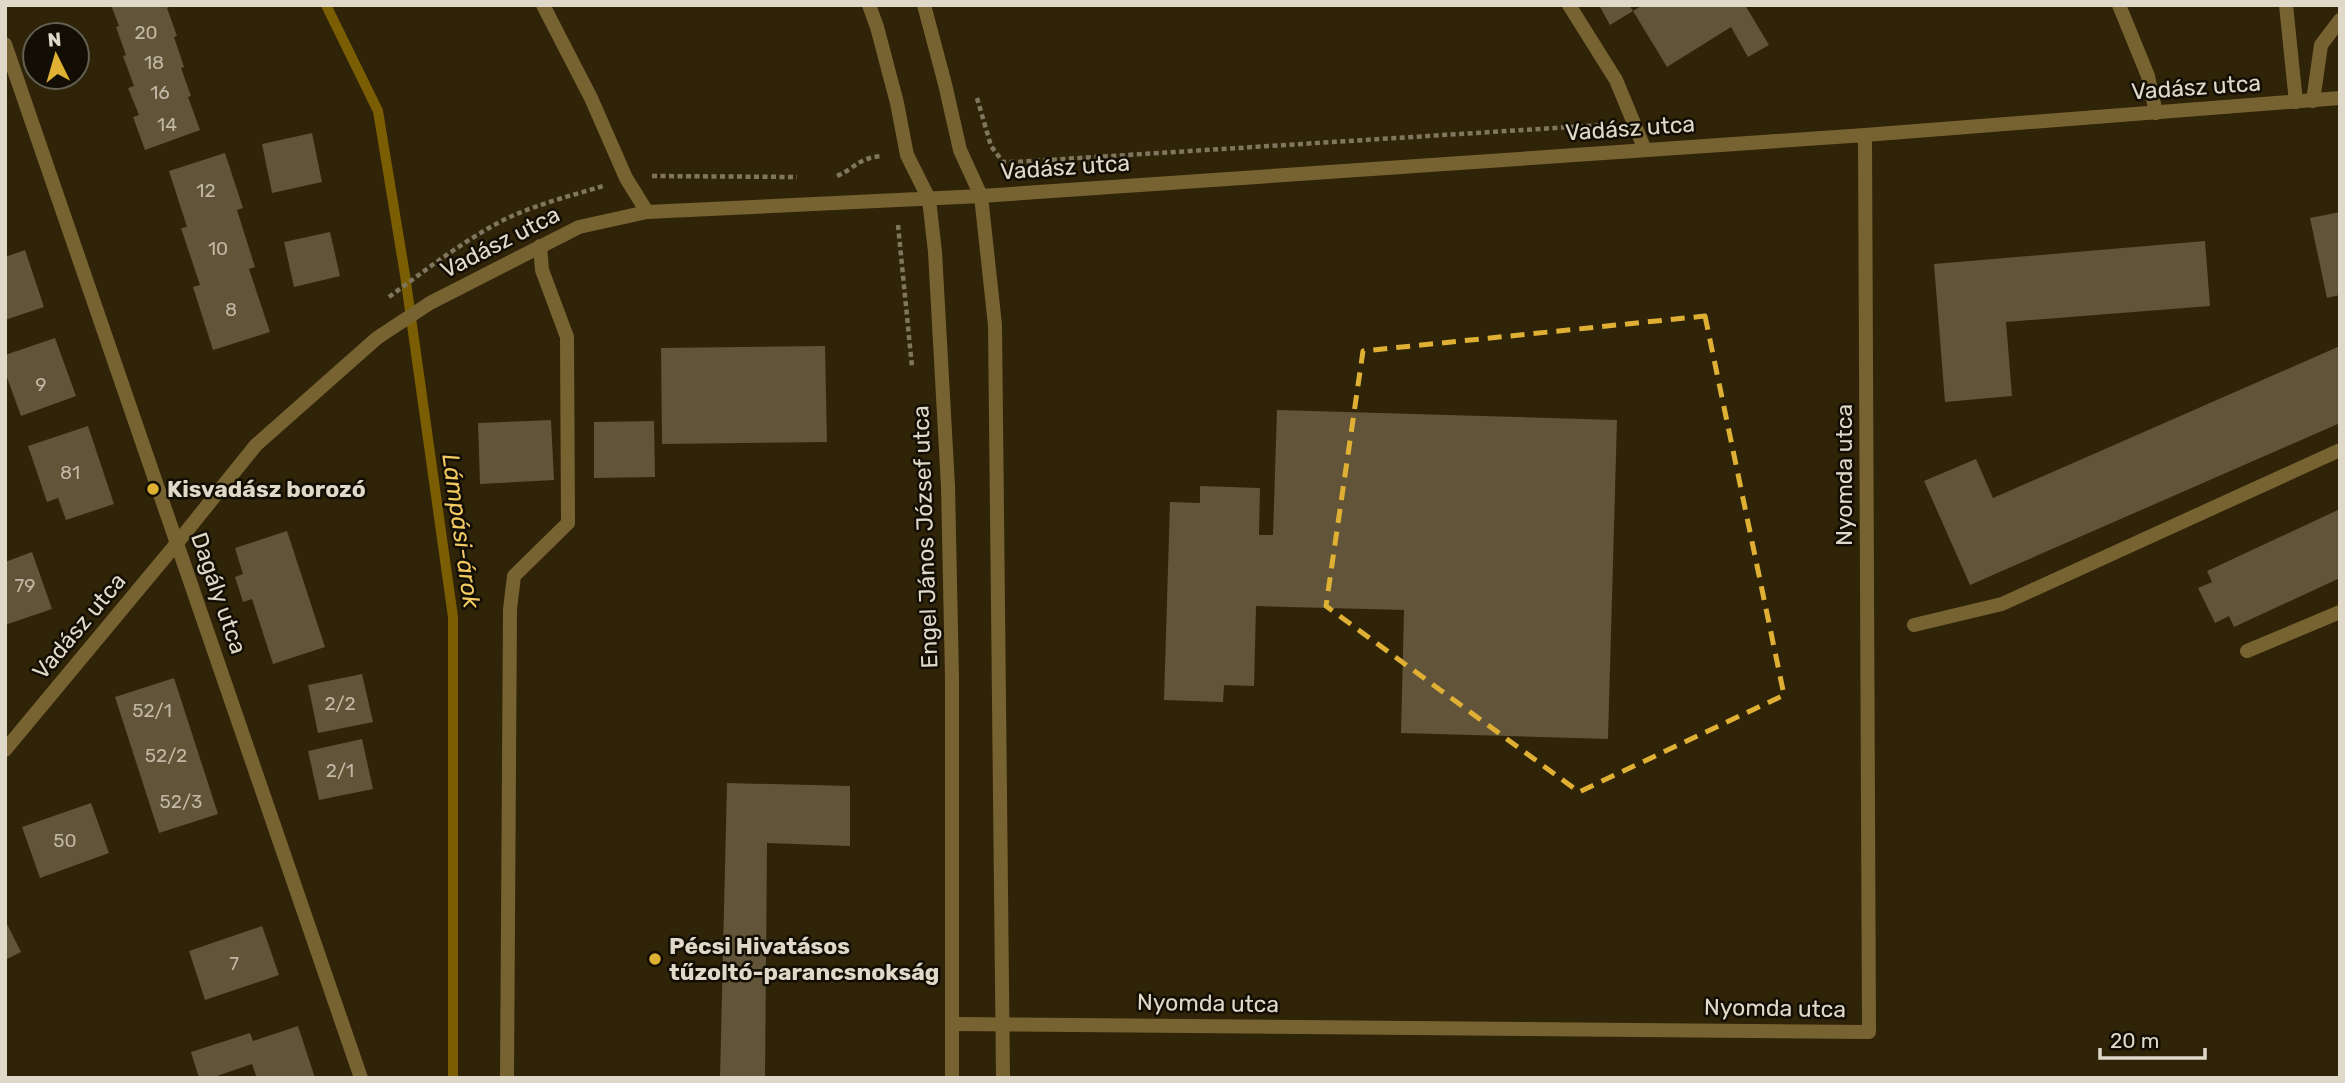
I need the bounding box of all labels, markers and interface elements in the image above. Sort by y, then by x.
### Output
north arrow [21,21,91,91]
house number: 20 [134,21,158,44]
text: N [47,28,62,52]
house number: 18 [144,51,164,74]
street label: Vadász utca [2130,68,2262,106]
house number: 16 [150,81,170,104]
street label: Vadász utca [1564,109,1696,147]
house number: 14 [157,113,177,136]
street label: Vadász utca [999,148,1131,186]
house number: 12 [196,179,216,202]
street label: Vadász utca [436,200,564,284]
house number: 10 [208,237,228,260]
house number: 8 [225,298,237,321]
house number: 9 [35,373,47,396]
street label: Nyomda utca [1830,404,1858,546]
street label: Engel János József utca [906,405,944,669]
water label: Lámpási-árok [436,452,486,611]
house number: 81 [60,461,80,484]
place label: Kisvadász borozó [167,475,366,503]
marker: Kisvadász borozó [145,481,161,497]
street label: Dagály utca [185,529,253,657]
street label: Vadász utca [26,567,132,685]
house number: 79 [14,574,36,597]
house number: 2/2 [324,692,356,715]
house number: 52/1 [132,699,172,722]
house number: 52/2 [145,744,187,767]
house number: 2/1 [326,759,354,782]
house number: 52/3 [159,790,203,813]
house number: 50 [53,829,77,852]
place label: Pécsi Hivatásos tűzoltó-parancsnokság [669,932,939,986]
marker: Pécsi Hivatásos tűzoltó-parancsnokság [647,951,663,967]
house number: 7 [229,952,239,975]
street label: Nyomda utca [1137,988,1279,1018]
street label: Nyomda utca [1704,993,1846,1023]
scale bar [2100,1016,2205,1060]
text: 20 m [2110,1028,2159,1053]

